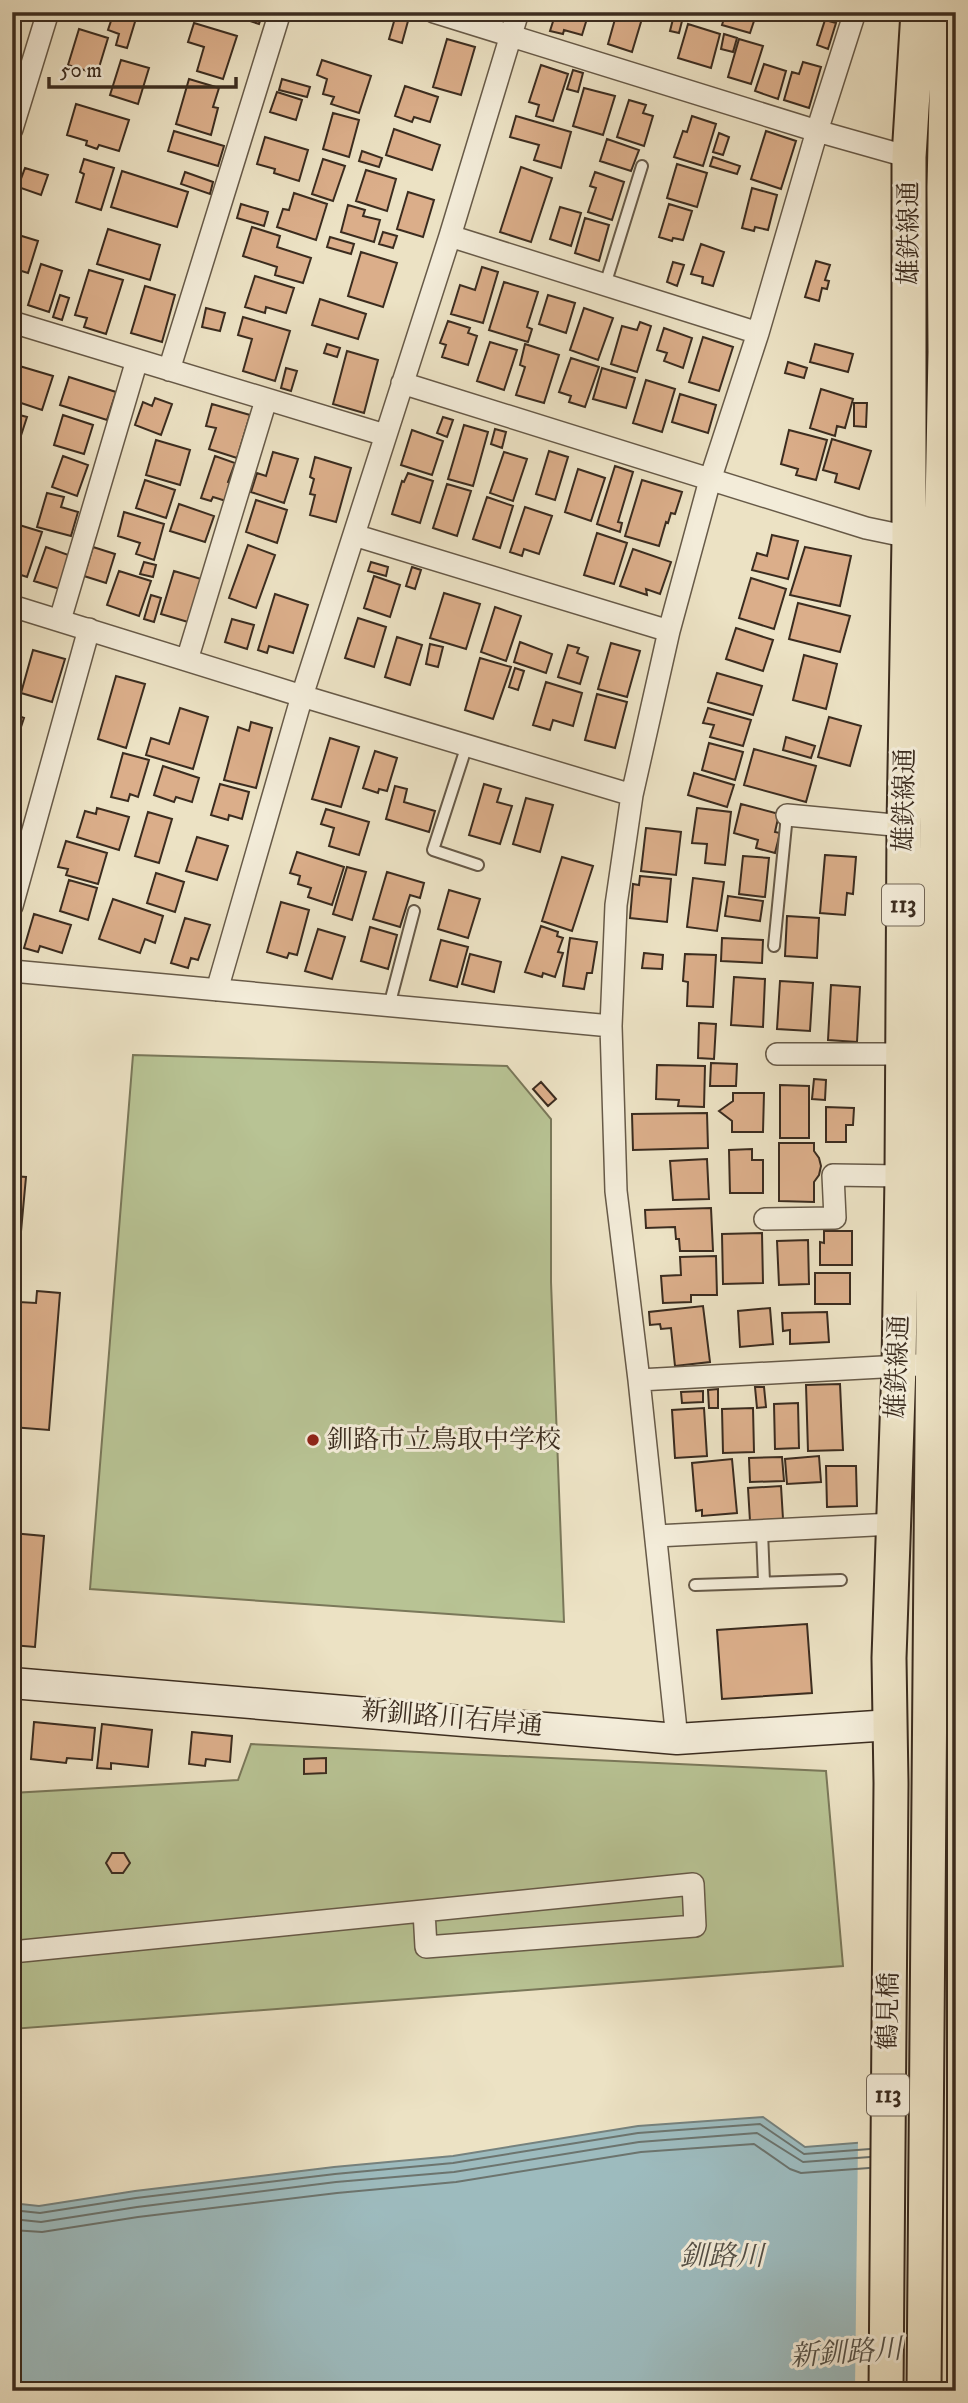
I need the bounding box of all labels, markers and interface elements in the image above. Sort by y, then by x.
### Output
scale bar [49,46,236,90]
text: 50 m [60,58,102,84]
street label: 雄鉄線通 [893,181,926,285]
street label: 雄鉄線通 [888,748,922,852]
road number: 113 [882,884,924,925]
street label: 雄鉄線通 [880,1314,916,1420]
place label: 釧路市立鳥取中学校 [327,1424,561,1457]
marker: 釧路市立鳥取中学校 [305,1432,321,1448]
street label: 新釧路川右岸通 [360,1695,544,1743]
street label: 鶴見橋 [872,1972,906,2050]
road number: 113 [867,2074,909,2116]
water label: 釧路川 [680,2239,767,2274]
water label: 新釧路川 [789,2331,906,2374]

